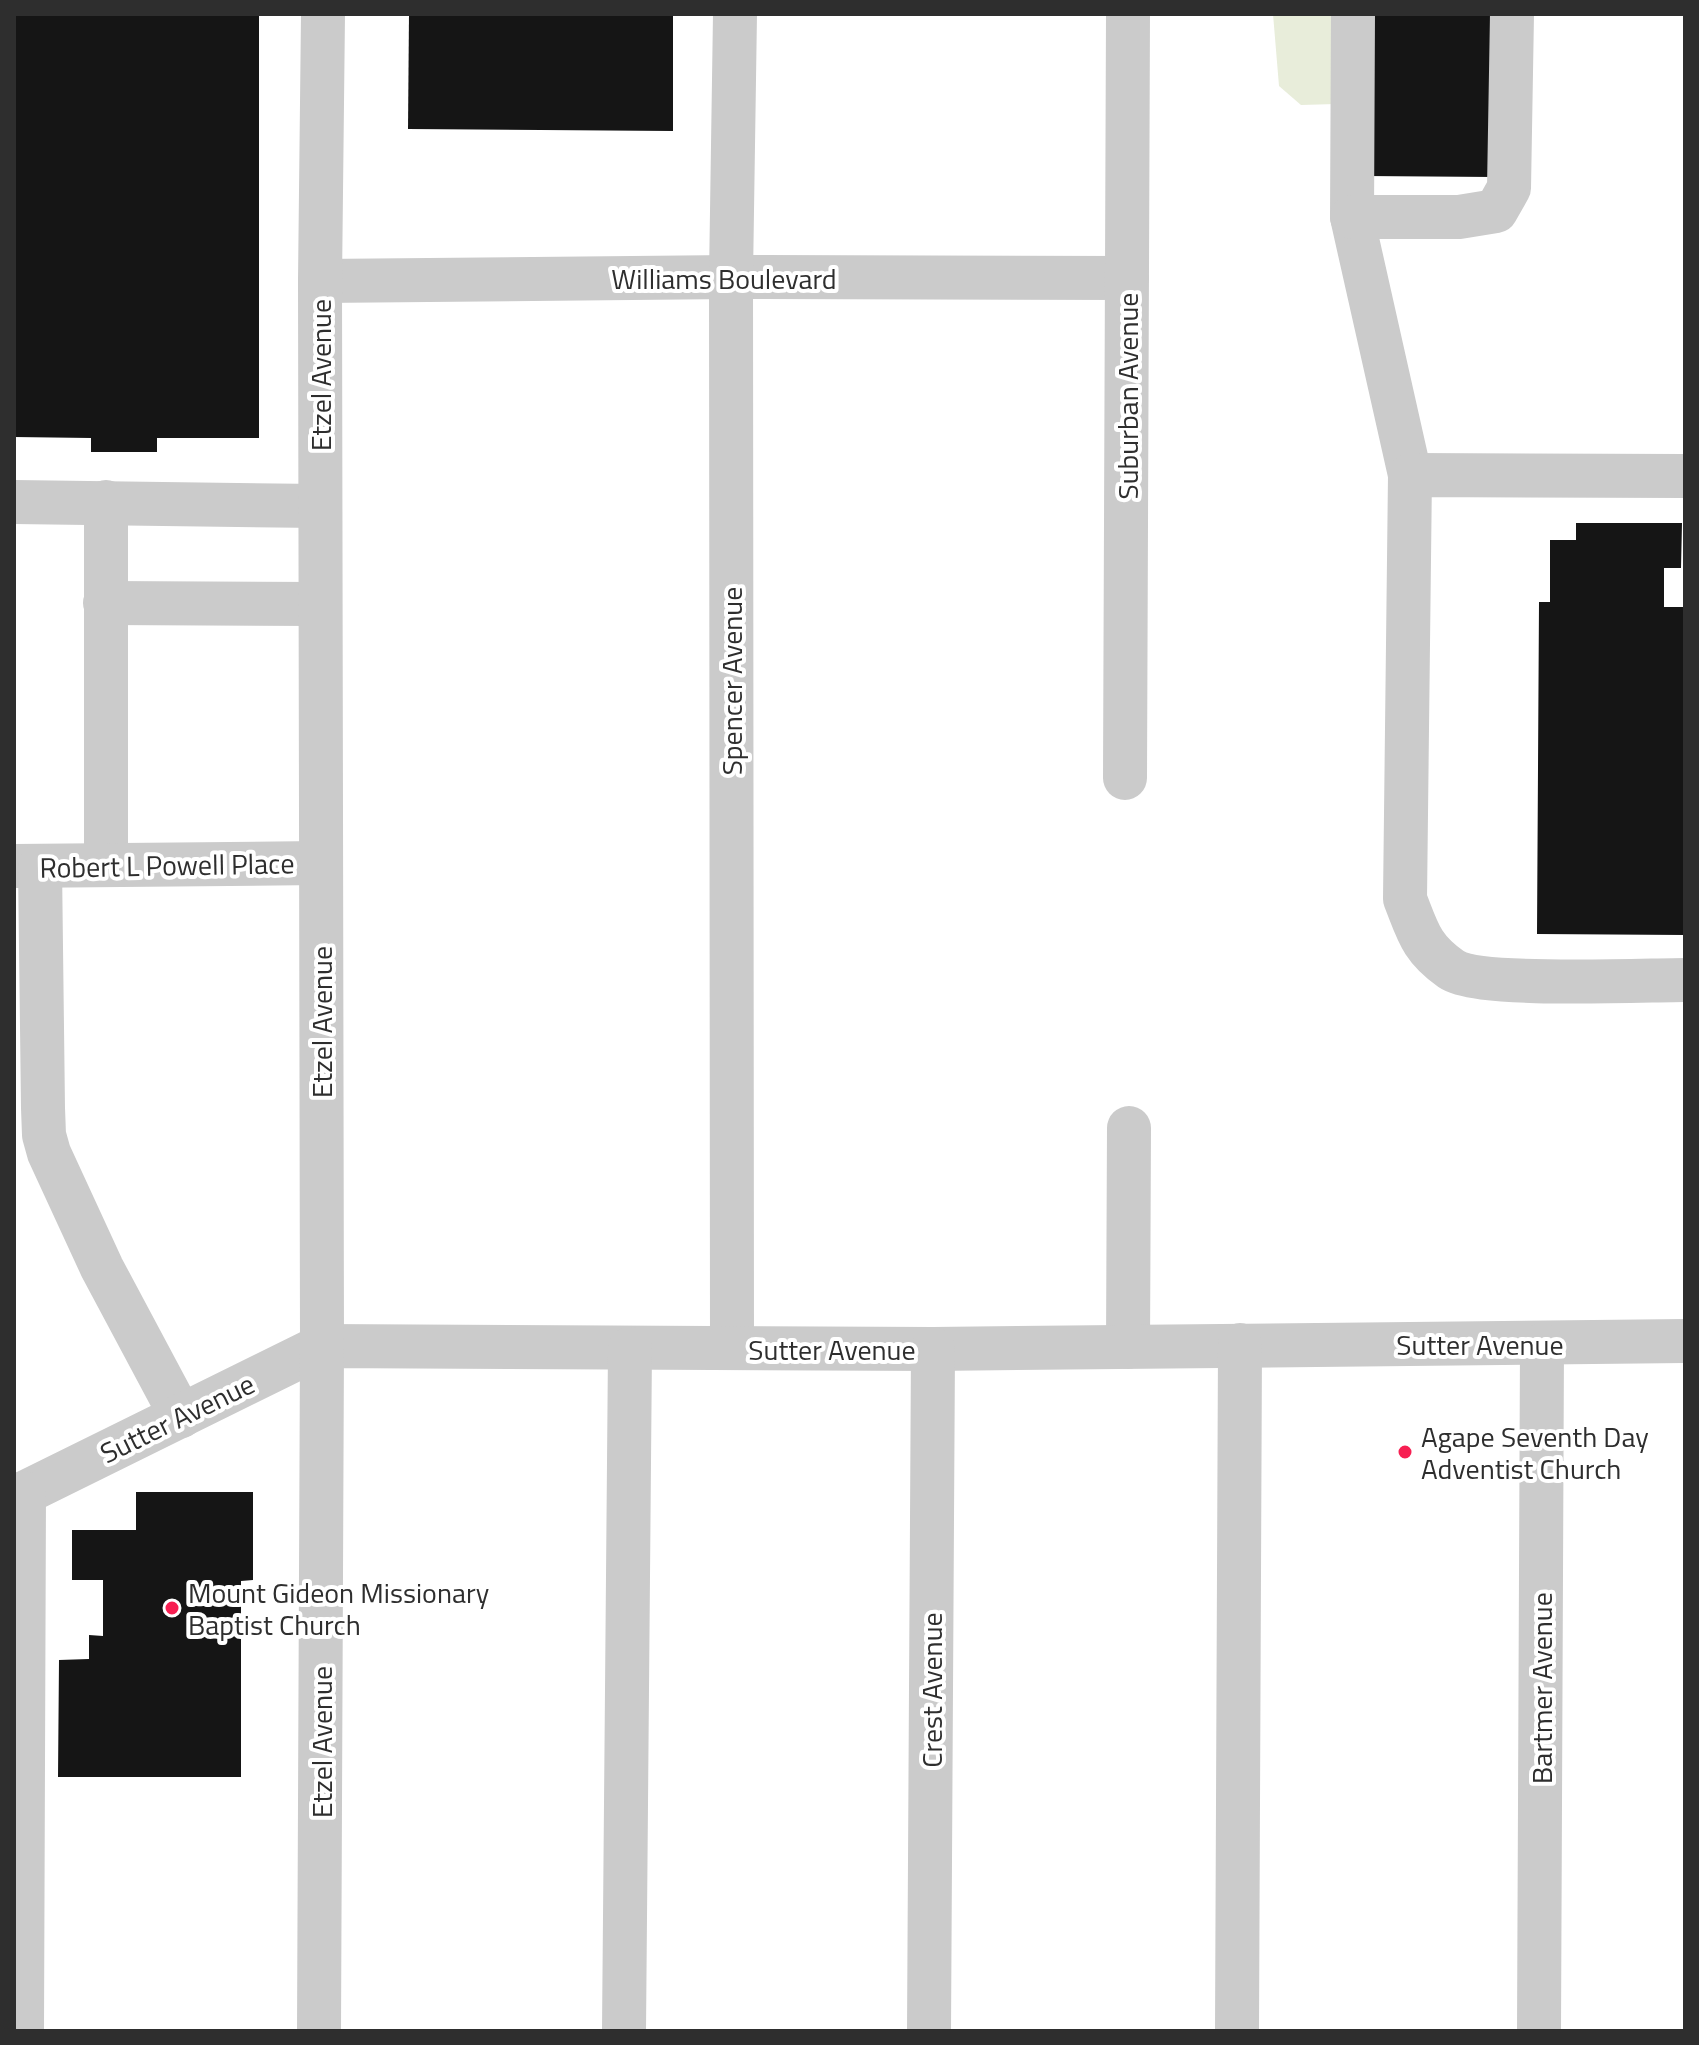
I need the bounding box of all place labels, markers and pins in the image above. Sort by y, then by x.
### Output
place label: Agape Seventh Day Adventist Church [1421,1415,1649,1490]
marker: Agape Seventh Day Adventist Church [1396,1443,1414,1461]
place label: Mount Gideon Missionary Baptist Church [188,1571,489,1646]
marker: Mount Gideon Missionary Baptist Church [163,1599,181,1617]

